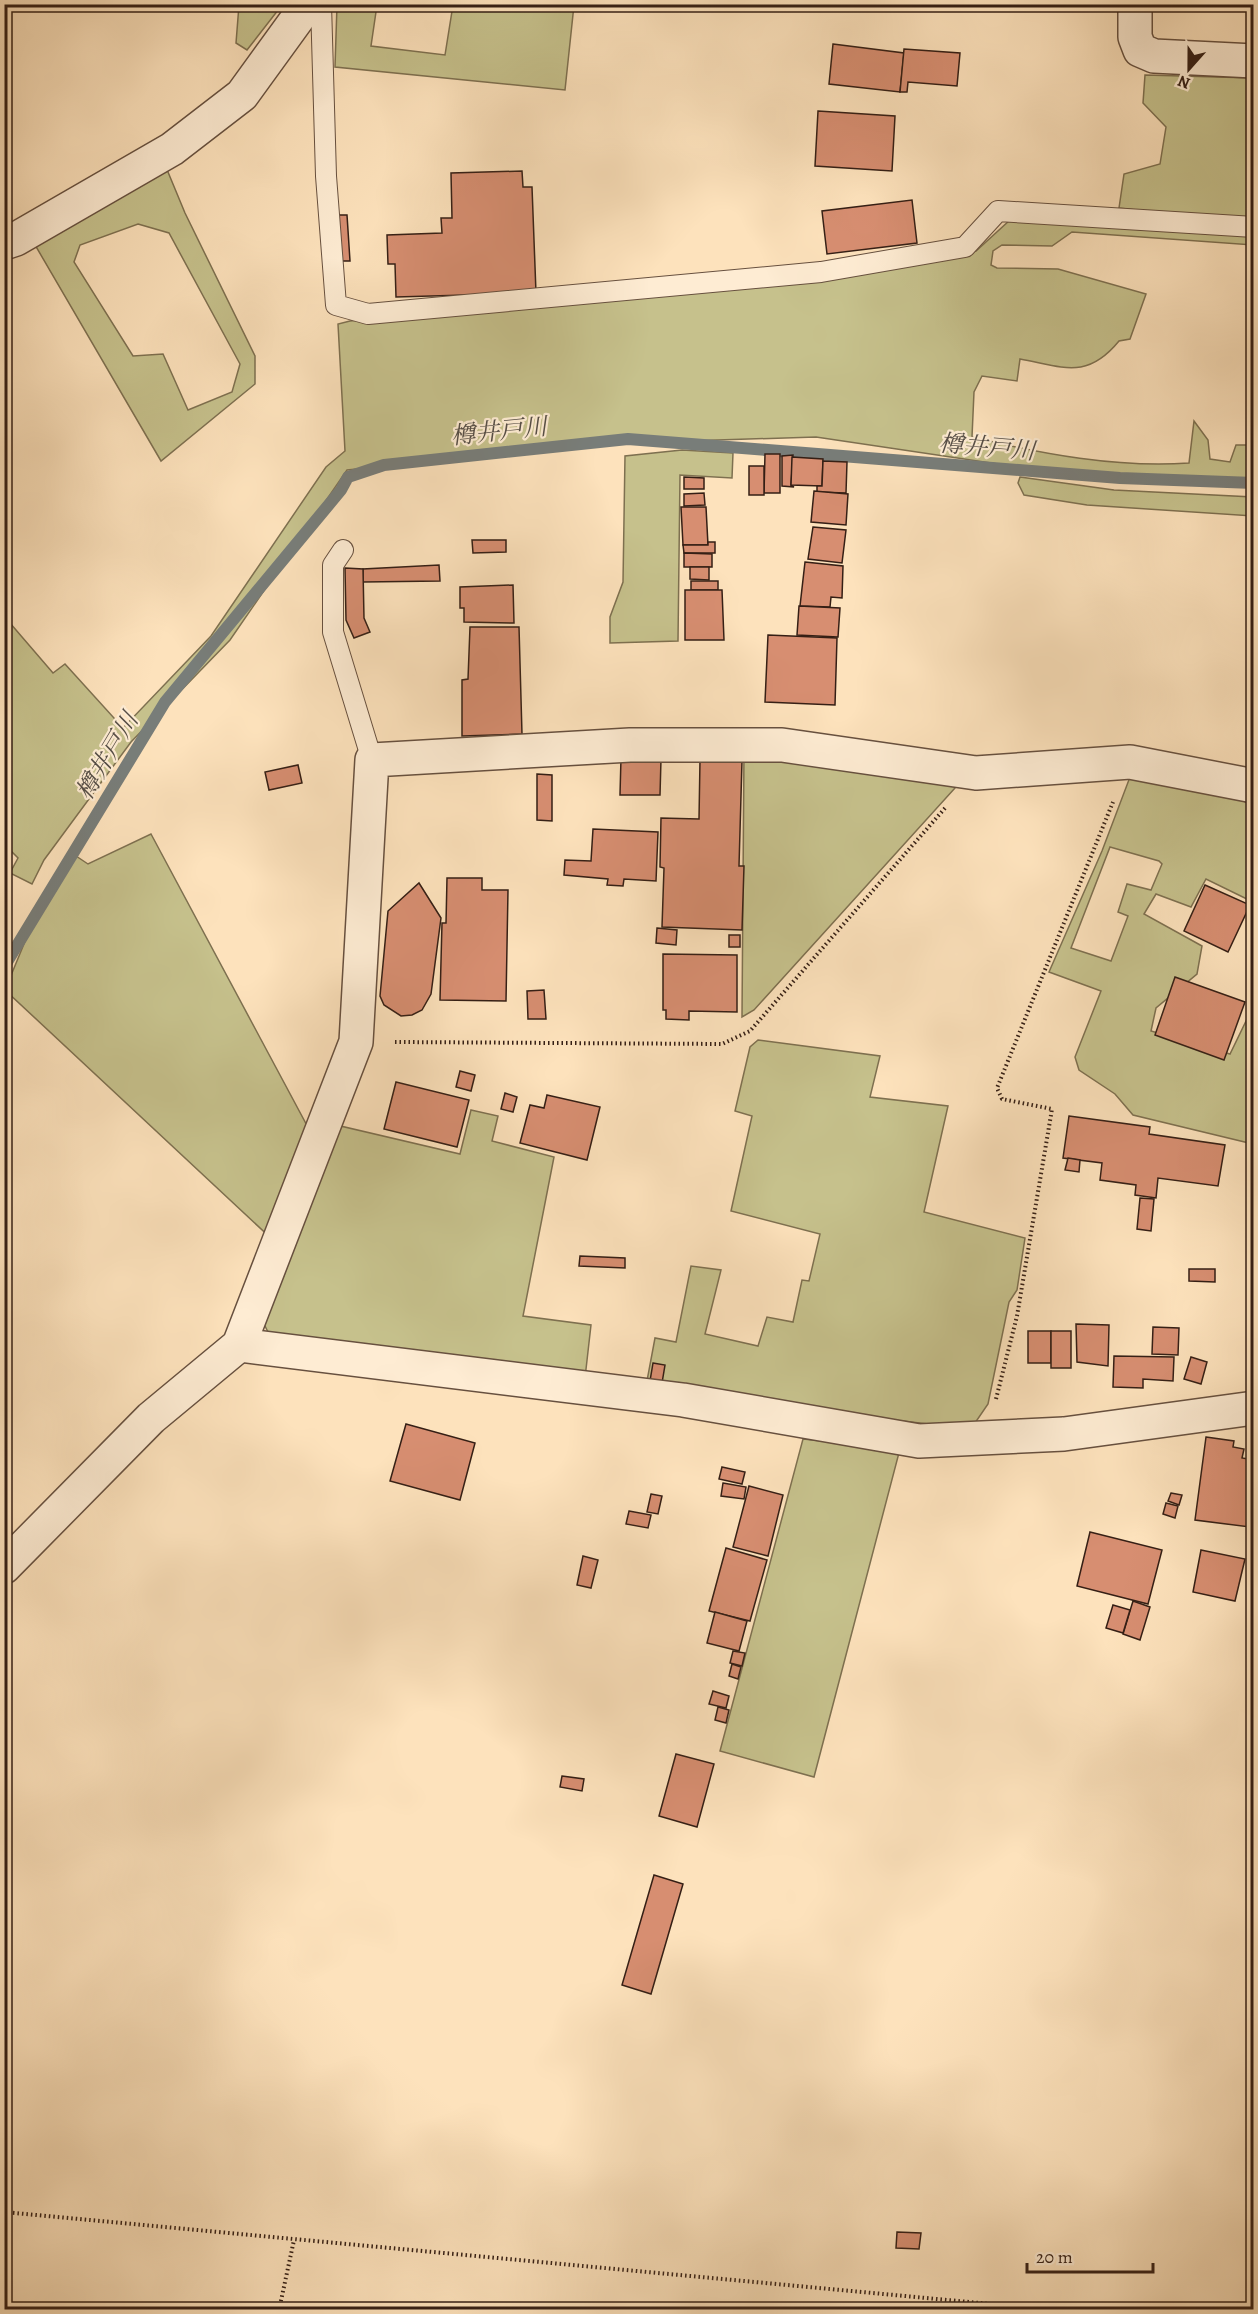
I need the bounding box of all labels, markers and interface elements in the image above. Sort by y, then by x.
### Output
north arrow [1159,39,1219,99]
text: N [1174,70,1193,94]
water label: 樽井戸川 [450,410,551,452]
water label: 樽井戸川 [938,427,1039,467]
water label: 樽井戸川 [69,704,147,805]
scale bar [1027,2236,1153,2274]
text: 20 m [1036,2245,1073,2269]

